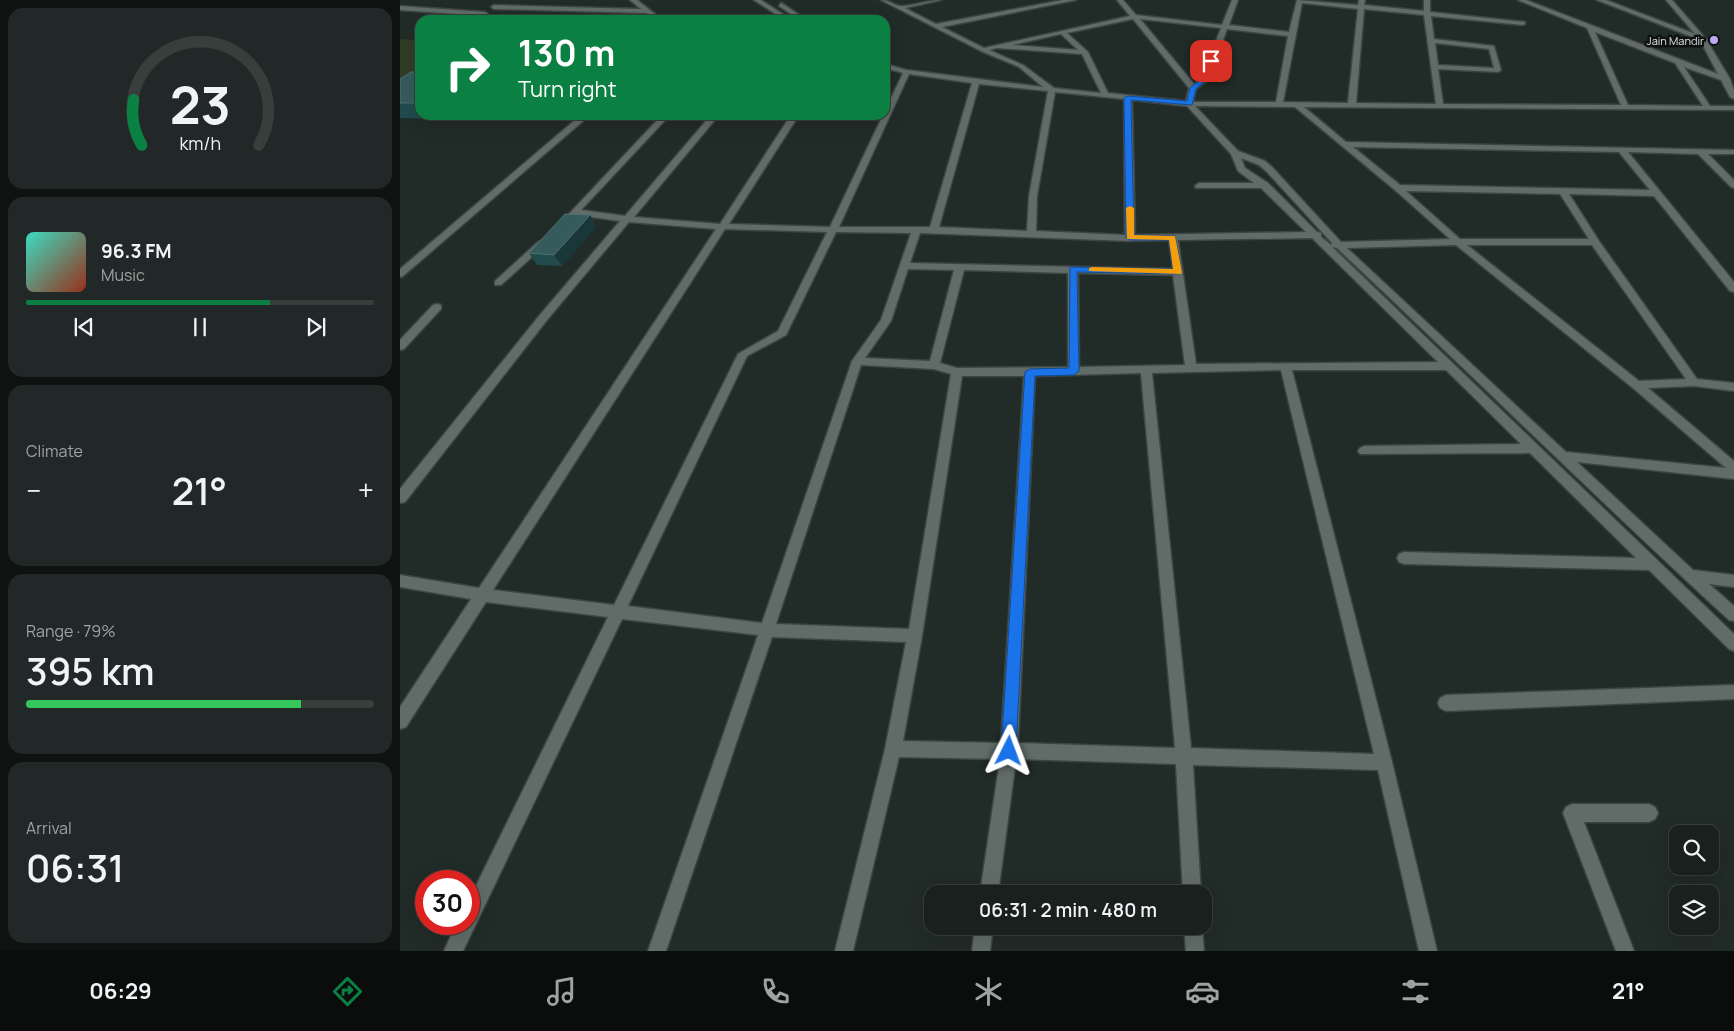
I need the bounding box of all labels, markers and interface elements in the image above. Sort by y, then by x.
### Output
text: 130 m [518,29,615,77]
place label: Jain Mandir [1647,33,1704,48]
marker: Jain Mandir [1708,34,1720,46]
icon: right [435,35,500,100]
pin [1190,40,1232,82]
icon: arrive [1197,47,1225,75]
text: 23 [169,69,231,140]
text: Turn right [518,74,616,104]
text: km/h [179,131,221,155]
text: 96.3 FM [101,238,171,264]
text: Music [101,264,145,286]
icon: previous [70,313,98,341]
icon: pause [186,313,214,341]
icon: next [302,313,330,341]
text: Climate [26,440,83,462]
text: 21° [172,464,227,516]
text: − [26,471,41,509]
text: + [358,471,374,509]
text: Range · 79% [26,620,116,642]
text: 395 km [26,644,155,696]
position arrow [982,724,1034,776]
text: Arrival [26,817,72,839]
map controls [1669,825,1719,935]
button: search [1669,825,1719,875]
text: 06:31 [26,841,124,893]
speed limit sign: 30 [415,870,480,935]
button: layers [1669,885,1719,935]
text: 06:31 · 2 min · 480 m [979,897,1157,923]
icon: directions [330,974,365,1009]
icon: music [544,974,579,1009]
icon: phone [758,974,793,1009]
icon: climate [971,974,1006,1009]
icon: car [1185,974,1220,1009]
icon: filters [1398,974,1433,1009]
text: 06:29 [89,976,152,1006]
text: 21° [1612,976,1645,1006]

